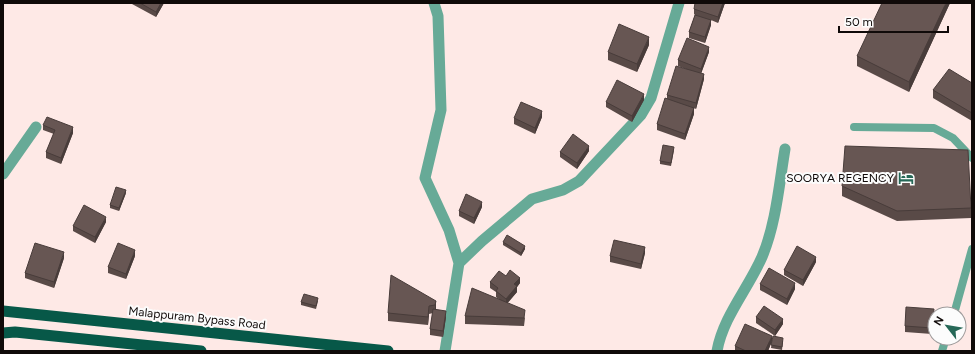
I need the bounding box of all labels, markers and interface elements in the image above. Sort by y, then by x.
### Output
scale bar [839,8,948,34]
text: 50 m [845,15,873,29]
hotel icon: SOORYA REGENCY [897,169,915,187]
place label: SOORYA REGENCY [786,171,895,185]
street label: Malappuram Bypass Road [128,304,266,332]
north arrow [927,306,967,346]
text: N [931,314,947,328]

